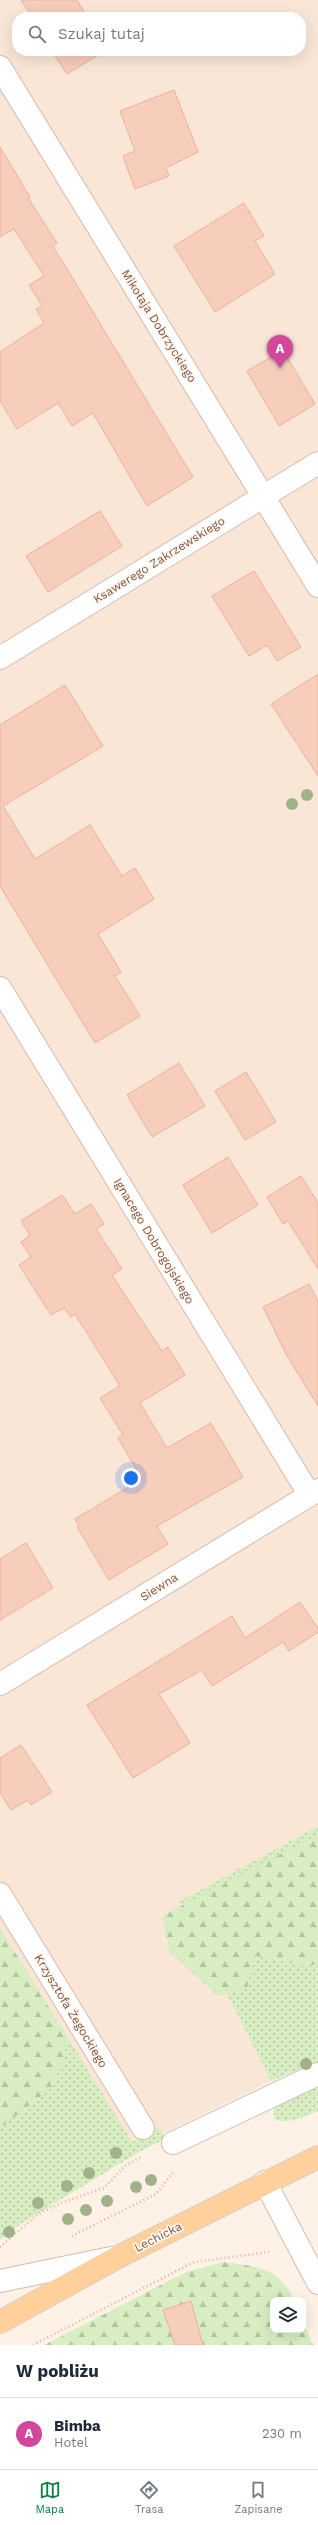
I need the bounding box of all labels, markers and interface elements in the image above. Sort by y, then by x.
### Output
search box [12,12,306,56]
icon: search [26,23,48,45]
text: Szukaj tutaj [58,25,145,43]
street label: Mikołaja Dobrzyckiego [119,267,199,385]
pin: A [267,335,293,368]
street label: Ksawerego Zakrzewskiego [91,514,227,606]
street label: Ignacego Dobrogojskiego [111,1176,197,1306]
your location [121,1468,141,1488]
street label: Siewna [138,1570,181,1604]
street label: Krzysztofa Żegockiego [32,1952,110,2070]
street label: Lechicka [132,2219,184,2255]
map controls [270,2297,306,2333]
button: layers [270,2297,306,2333]
text: W pobliżu [16,2361,99,2381]
text: Bimba [54,2417,101,2435]
text: A [25,2426,33,2441]
text: 230 m [262,2426,302,2441]
text: Hotel [54,2435,88,2450]
tab: Mapa [35,2479,64,2516]
tab: Trasa [135,2479,163,2516]
tab: Zapisane [234,2479,283,2516]

